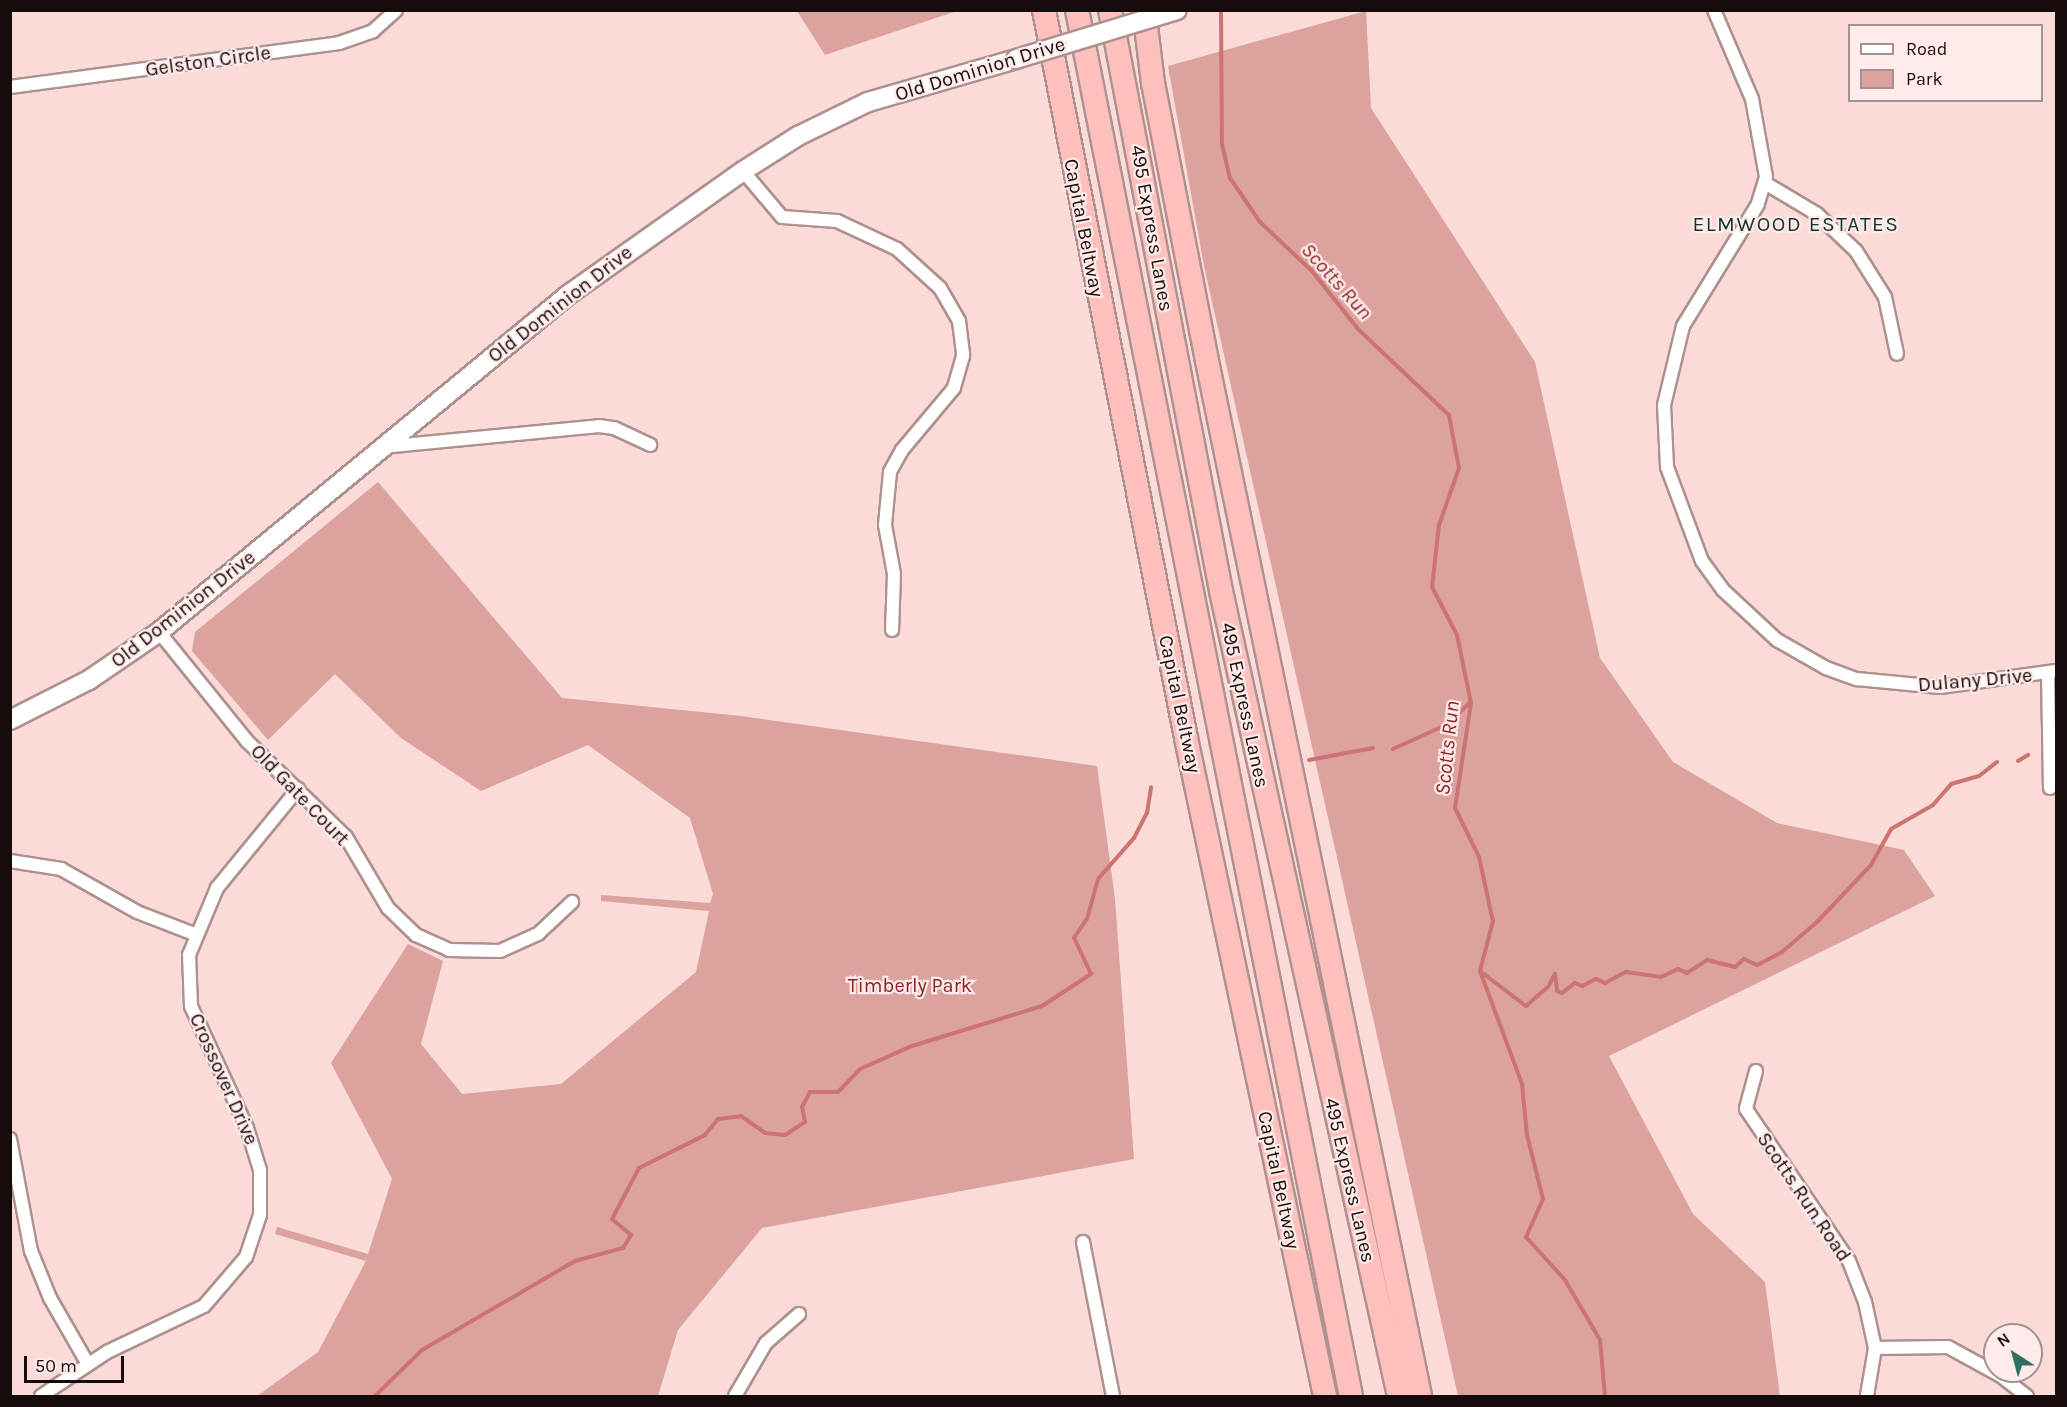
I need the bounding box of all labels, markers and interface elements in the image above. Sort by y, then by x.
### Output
legend [1848,24,2043,102]
street label: Old Dominion Drive [892,32,1068,106]
text: Road [1906,38,1947,60]
street label: Gelston Circle [144,40,272,82]
text: Park [1906,68,1943,90]
street label: 495 Express Lanes [1126,143,1178,313]
street label: Capital Beltway [1059,157,1109,299]
district label: ELMWOOD ESTATES [1693,211,1899,237]
water label: Scotts Run [1296,237,1378,325]
street label: Old Dominion Drive [483,240,637,368]
street label: Old Dominion Drive [106,545,260,673]
street label: 495 Express Lanes [1216,620,1274,790]
street label: Capital Beltway [1154,633,1206,775]
street label: Dulany Drive [1917,663,2033,697]
water label: Scotts Run [1430,700,1464,796]
street label: Old Gate Court [246,739,354,851]
park label: Timberly Park [848,973,972,997]
street label: Crossover Drive [184,1010,264,1148]
street label: 495 Express Lanes [1319,1095,1381,1265]
street label: Capital Beltway [1253,1109,1305,1251]
street label: Scotts Run Road [1752,1128,1856,1266]
north arrow [1983,1323,2043,1383]
text: N [1993,1329,2014,1351]
scale bar [27,1344,128,1382]
text: 50 m [35,1355,77,1377]

